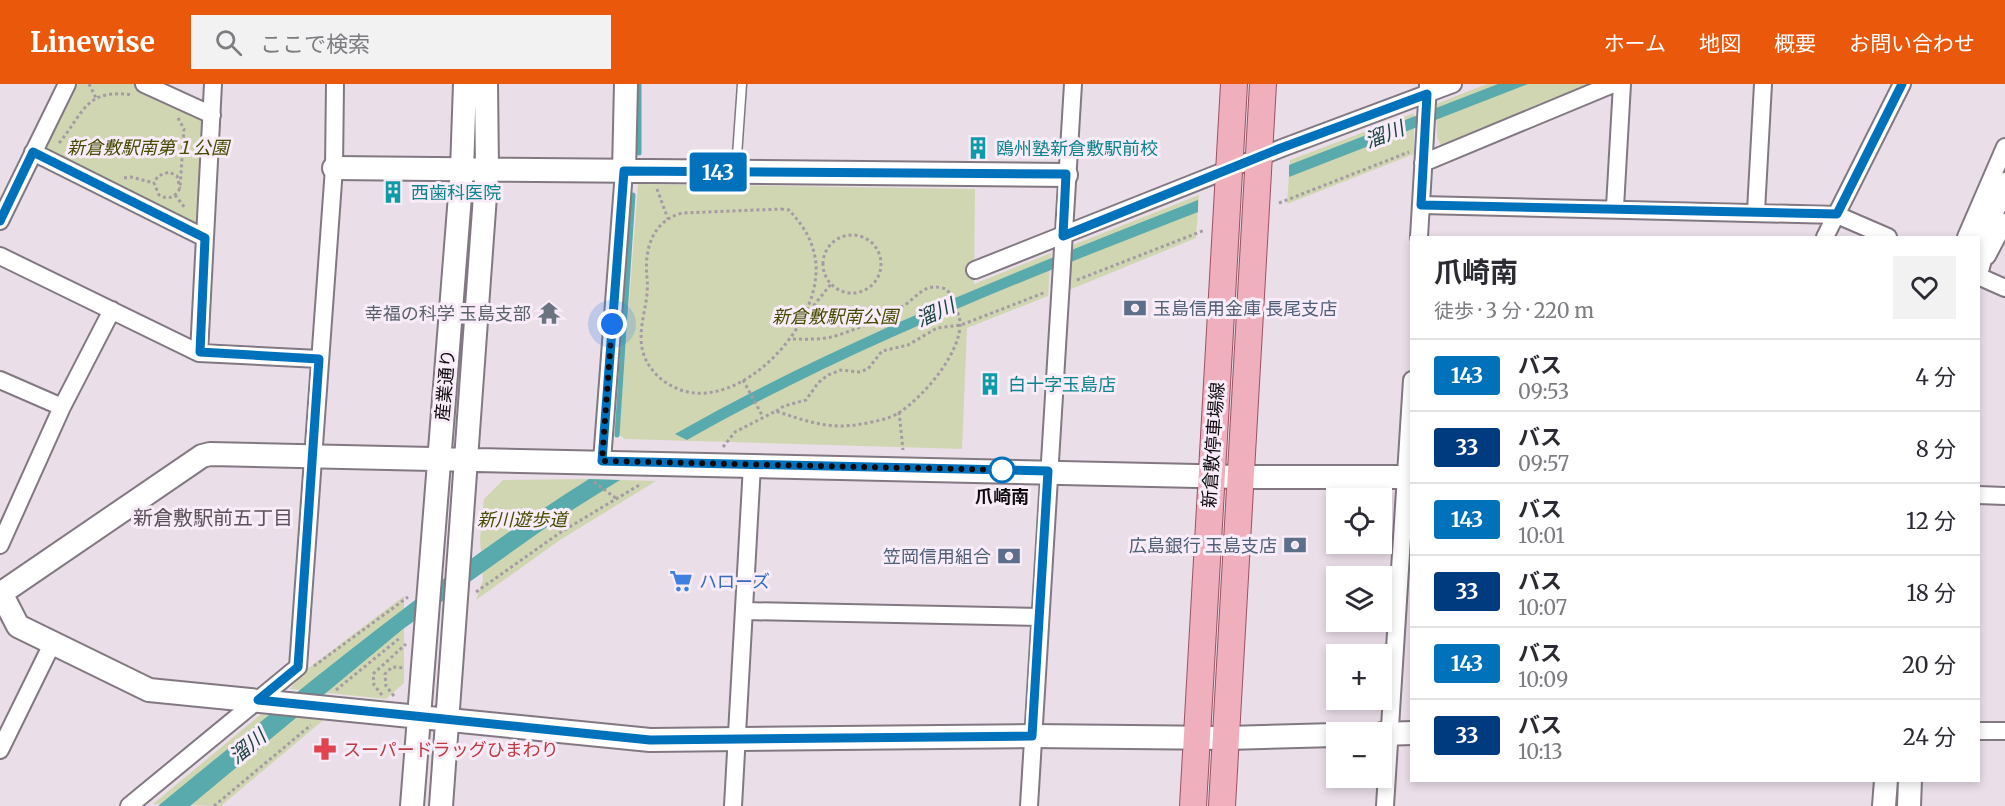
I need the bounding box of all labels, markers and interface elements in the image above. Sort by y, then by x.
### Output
search box [191,15,611,69]
text: Linewise [30,24,155,60]
icon: search [212,26,245,59]
text: ここで検索 [260,30,370,58]
text: ホーム [1604,30,1666,57]
text: 地図 [1699,30,1741,57]
text: 概要 [1774,30,1816,57]
text: お問い合わせ [1849,30,1975,57]
water label: 溜川 [1361,114,1409,153]
building icon: 鴎州塾新倉敷駅前校 [965,135,991,161]
park label: 新倉敷駅南第１公園 [67,136,232,159]
place label: 鴎州塾新倉敷駅前校 [996,137,1158,160]
line badge: 143 [684,152,752,191]
text: 143 [702,159,734,186]
building icon: 西歯科医院 [380,179,406,205]
place label: 西歯科医院 [411,181,501,204]
text: 爪崎南 [1434,254,1518,290]
button: heart [1893,256,1956,319]
water label: 溜川 [912,292,960,332]
bank icon: 玉島信用金庫 長尾支店 [1122,295,1148,321]
place label: 玉島信用金庫 長尾支店 [1153,297,1337,320]
text: 徒歩 · 3 分 · 220 m [1434,298,1594,323]
temple icon: 幸福の科学 玉島支部 [536,300,562,326]
place label: 幸福の科学 玉島支部 [365,302,531,325]
park label: 新倉敷駅南公園 [772,305,901,328]
your location [597,309,627,339]
street label: 産業通り [430,348,460,422]
text: バス [1518,351,1562,379]
text: 143 [1451,362,1483,389]
text: 4 分 [1915,363,1956,391]
building icon: 白十字玉島店 [977,371,1003,397]
place label: 白十字玉島店 [1008,373,1116,396]
text: 09:53 [1518,379,1569,404]
street label: 新倉敷停車場線 [1197,381,1229,509]
text: バス [1518,423,1562,451]
text: 33 [1455,434,1479,461]
text: 8 分 [1916,435,1956,463]
text: 09:57 [1518,451,1569,476]
marker: 爪崎南 [989,457,1015,483]
place label: 爪崎南 [975,485,1029,508]
map controls [1326,488,1392,788]
button: locate [1326,488,1392,554]
text: バス [1518,495,1562,523]
district label: 新倉敷駅前五丁目 [133,505,293,530]
text: 143 [1451,506,1483,533]
text: 12 分 [1906,507,1956,535]
park label: 新川遊歩道 [477,508,570,531]
text: 10:01 [1518,523,1564,548]
bank icon: 広島銀行 玉島支店 [1282,532,1308,558]
place label: 広島銀行 玉島支店 [1129,534,1277,557]
bank icon: 笠岡信用組合 [996,543,1022,569]
place label: 笠岡信用組合 [883,545,991,568]
button: layers [1326,566,1392,632]
text: バス [1518,567,1562,595]
supermarket icon: ハローズ [668,568,694,594]
place label: ハローズ [699,570,770,593]
text: 33 [1455,578,1479,605]
text: 18 分 [1906,579,1956,607]
text: 10:07 [1518,595,1567,620]
text: バス [1518,639,1562,667]
button: + [1326,644,1392,710]
text: 143 [1451,650,1483,677]
text: 20 分 [1902,651,1956,679]
text: 10:09 [1518,667,1568,692]
text: バス [1518,711,1562,739]
water label: 溜川 [224,722,272,768]
button: − [1326,722,1392,788]
text: 33 [1455,722,1479,749]
text: 24 分 [1903,723,1956,751]
pharmacy icon: スーパードラッグひまわり [312,736,338,762]
place label: スーパードラッグひまわり [343,738,559,761]
text: 10:13 [1518,739,1563,764]

